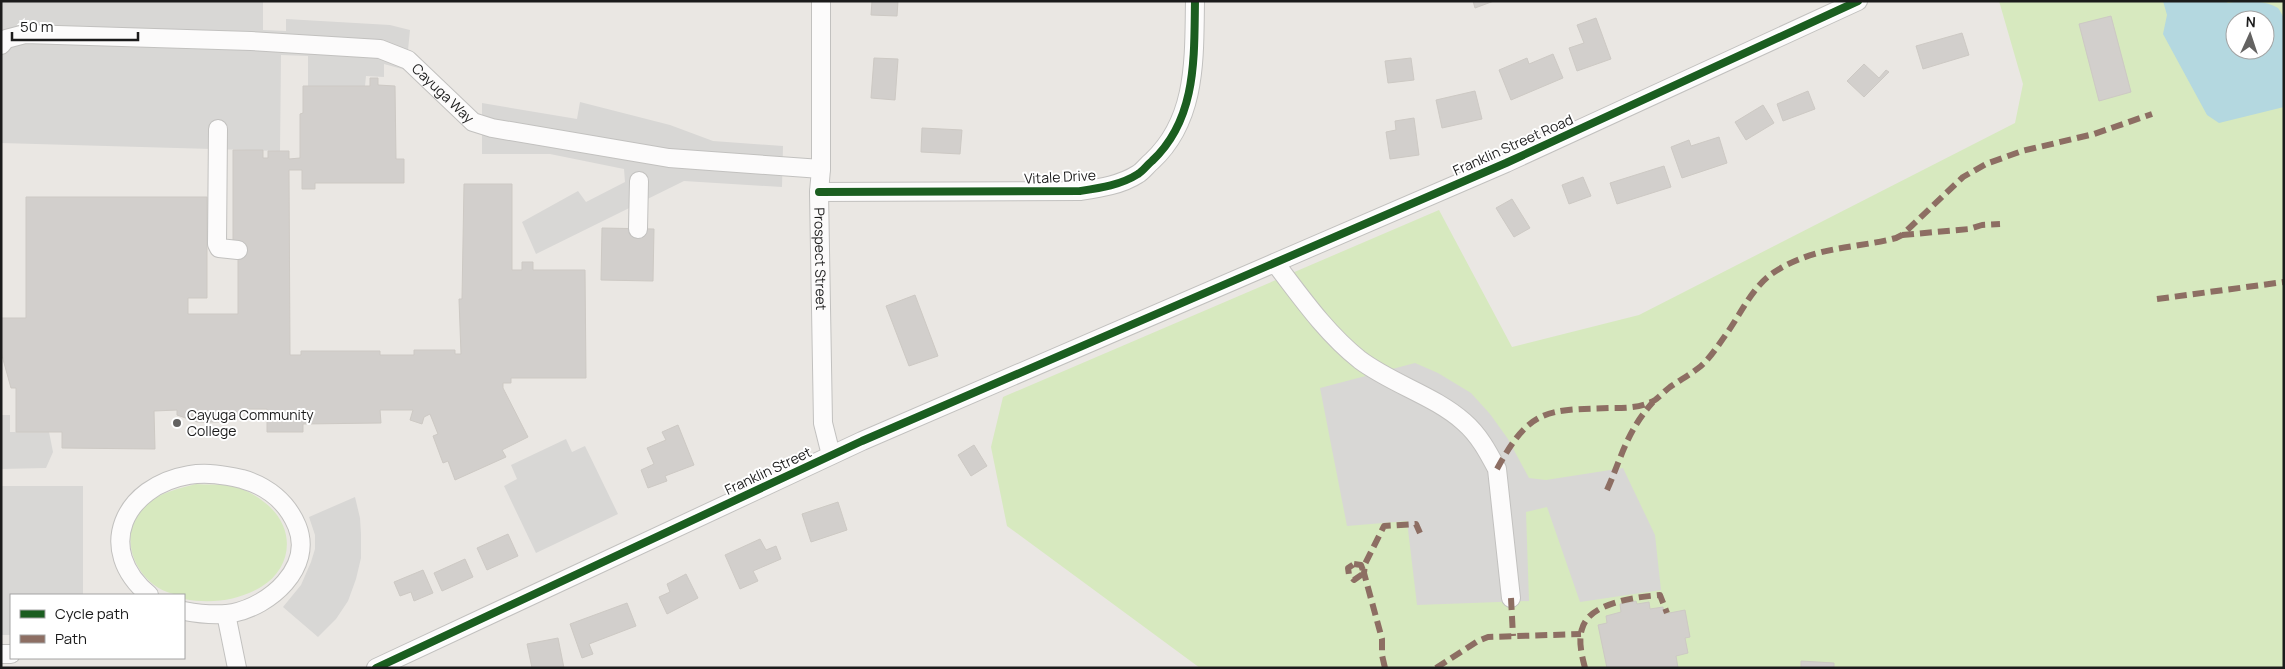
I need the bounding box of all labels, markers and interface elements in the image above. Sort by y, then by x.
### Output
scale bar [12,10,139,42]
north arrow [2225,10,2275,60]
text: N [2245,12,2256,31]
text: 50 m [20,16,54,37]
street label: Cayuga Way [408,59,479,127]
street label: Franklin Street Road [1450,110,1576,180]
street label: Vitale Drive [1024,165,1096,188]
street label: Prospect Street [810,207,831,311]
place label: Cayuga Community College [187,405,314,440]
marker: Cayuga Community College [171,417,183,429]
street label: Franklin Street [721,442,815,499]
legend [10,594,185,659]
text: Cycle path [55,603,129,624]
text: Path [55,628,87,649]

